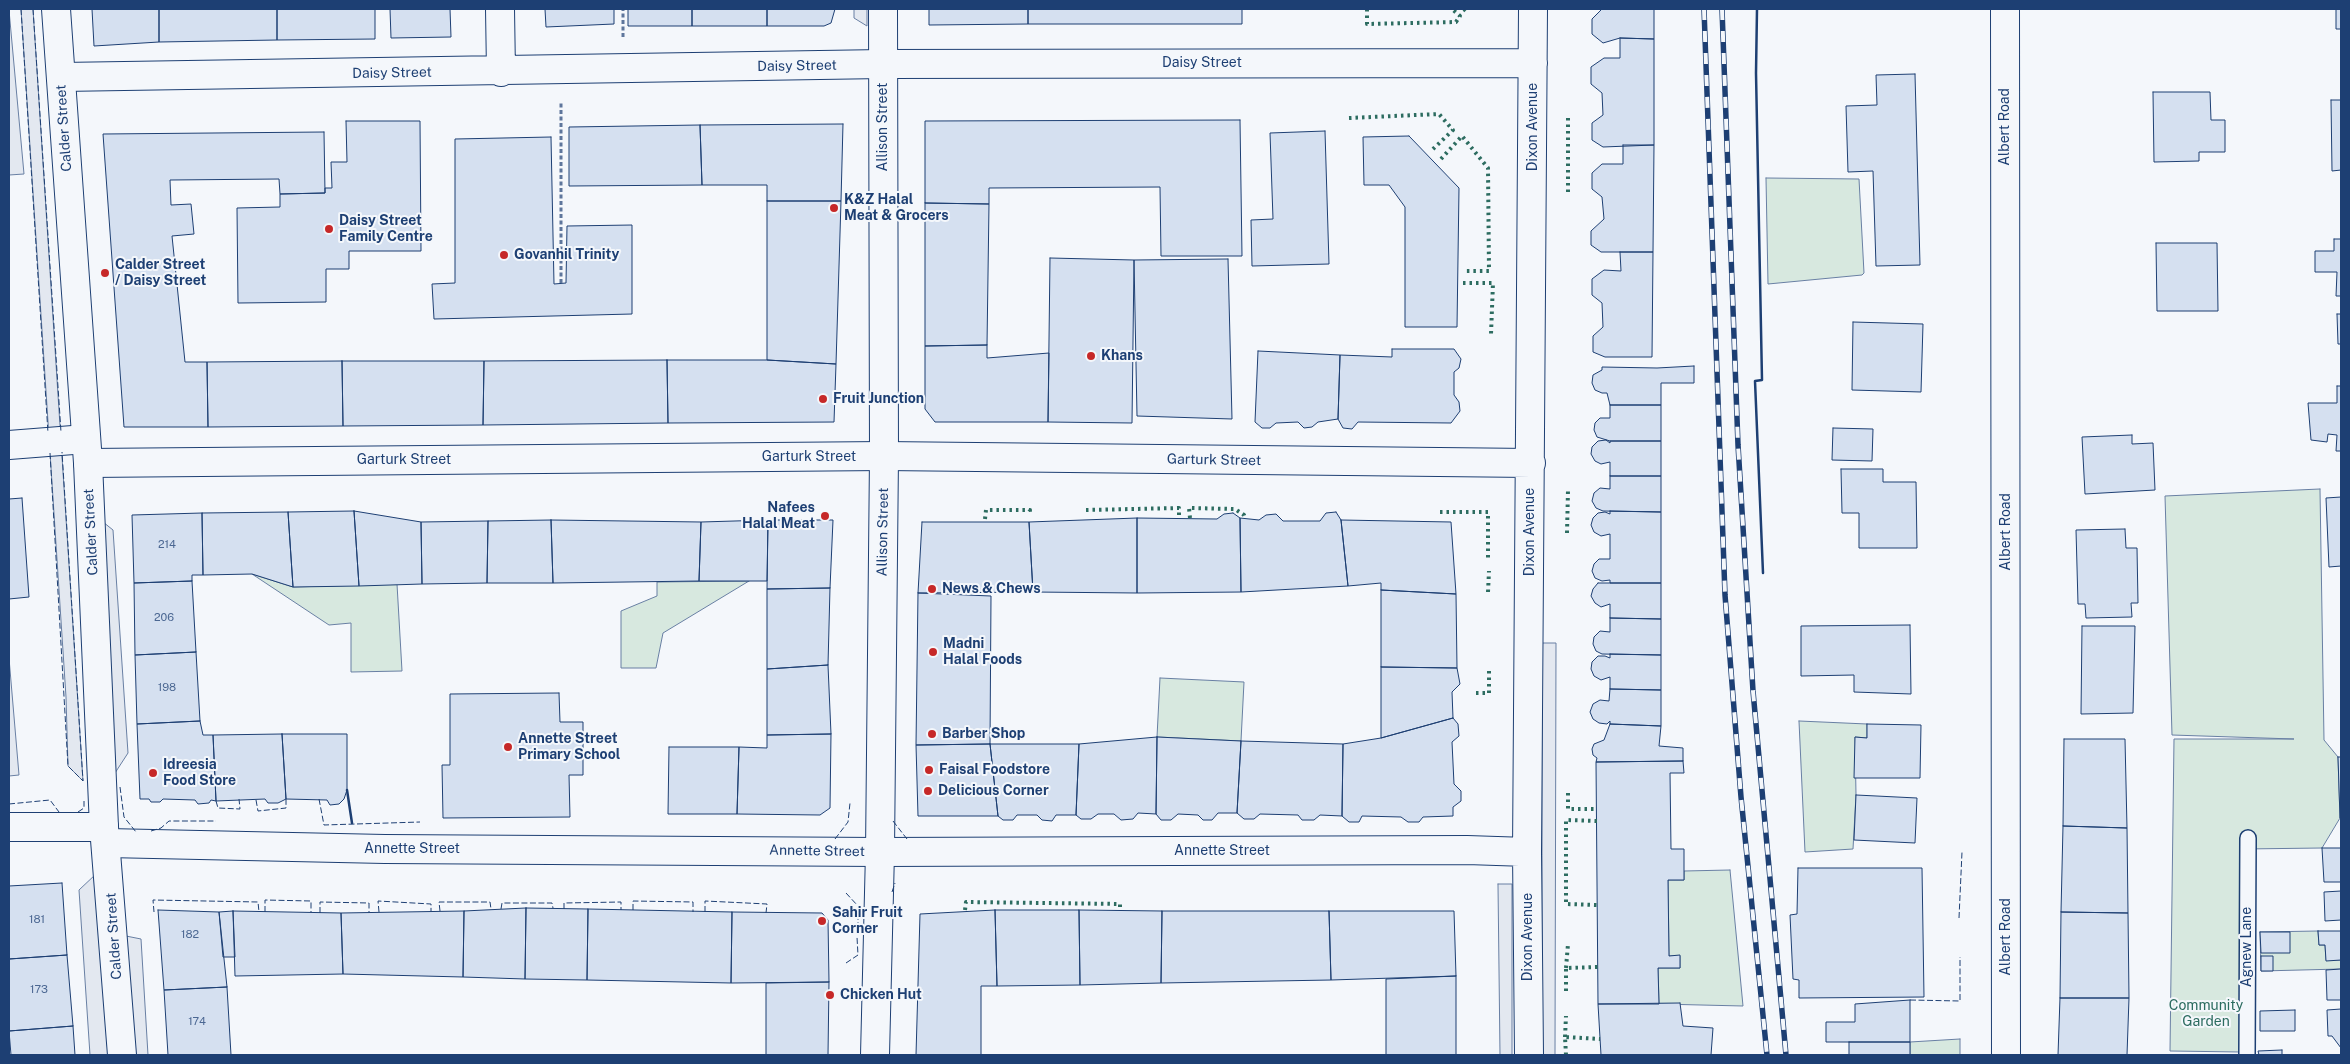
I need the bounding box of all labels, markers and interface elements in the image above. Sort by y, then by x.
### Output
street label: Daisy Street [1162,55,1242,71]
street label: Daisy Street [757,57,837,75]
street label: Daisy Street [352,64,432,82]
street label: Allison Street [875,83,891,171]
street label: Dixon Avenue [1525,83,1541,171]
street label: Calder Street [53,84,75,172]
street label: Albert Road [1997,88,2013,166]
place label: K&Z Halal Meat & Grocers [844,192,949,224]
marker: K&Z Halal Meat & Grocers [828,202,840,214]
place label: Daisy Street Family Centre [339,213,433,246]
marker: Daisy Street Family Centre [323,223,335,235]
place label: Govanhil Trinity [514,247,619,263]
marker: Govanhil Trinity [498,249,510,261]
place label: Calder Street / Daisy Street [115,257,206,290]
marker: Calder Street / Daisy Street [99,267,111,279]
place label: Khans [1101,348,1143,364]
marker: Khans [1085,350,1097,362]
place label: Fruit Junction [833,391,924,407]
marker: Fruit Junction [817,393,829,405]
street label: Garturk Street [762,449,856,465]
street label: Garturk Street [1167,451,1261,469]
street label: Garturk Street [357,452,451,468]
street label: Allison Street [874,487,892,577]
street label: Calder Street [80,488,102,576]
street label: Dixon Avenue [1522,488,1538,576]
street label: Albert Road [1998,493,2014,571]
place label: Nafees Halal Meat [742,500,815,532]
marker: Nafees Halal Meat [819,510,831,522]
house number: 214 [158,538,176,552]
place label: News & Chews [942,581,1041,597]
marker: News & Chews [926,583,938,595]
house number: 206 [154,611,174,625]
place label: Madni Halal Foods [943,636,1022,669]
marker: Madni Halal Foods [927,646,939,658]
house number: 198 [158,681,176,695]
place label: Barber Shop [942,726,1025,742]
marker: Barber Shop [926,728,938,740]
place label: Annette Street Primary School [518,731,620,764]
marker: Annette Street Primary School [502,741,514,753]
place label: Idreesia Food Store [163,757,236,790]
place label: Faisal Foodstore [939,762,1050,778]
marker: Faisal Foodstore [923,764,935,776]
marker: Idreesia Food Store [147,767,159,779]
place label: Delicious Corner [938,783,1049,799]
marker: Delicious Corner [922,785,934,797]
street label: Annette Street [364,841,460,857]
street label: Annette Street [769,842,865,860]
street label: Annette Street [1174,843,1270,859]
street label: Calder Street [103,892,125,980]
street label: Dixon Avenue [1520,893,1536,981]
street label: Albert Road [1998,898,2014,976]
place label: Sahir Fruit Corner [832,905,903,938]
street label: Agnew Lane [2239,907,2255,987]
house number: 181 [29,913,45,927]
marker: Sahir Fruit Corner [816,915,828,927]
house number: 182 [181,928,199,942]
house number: 173 [30,983,48,997]
place label: Chicken Hut [840,987,922,1003]
marker: Chicken Hut [824,989,836,1001]
park label: Community Garden [2169,998,2243,1030]
house number: 174 [188,1015,206,1029]

